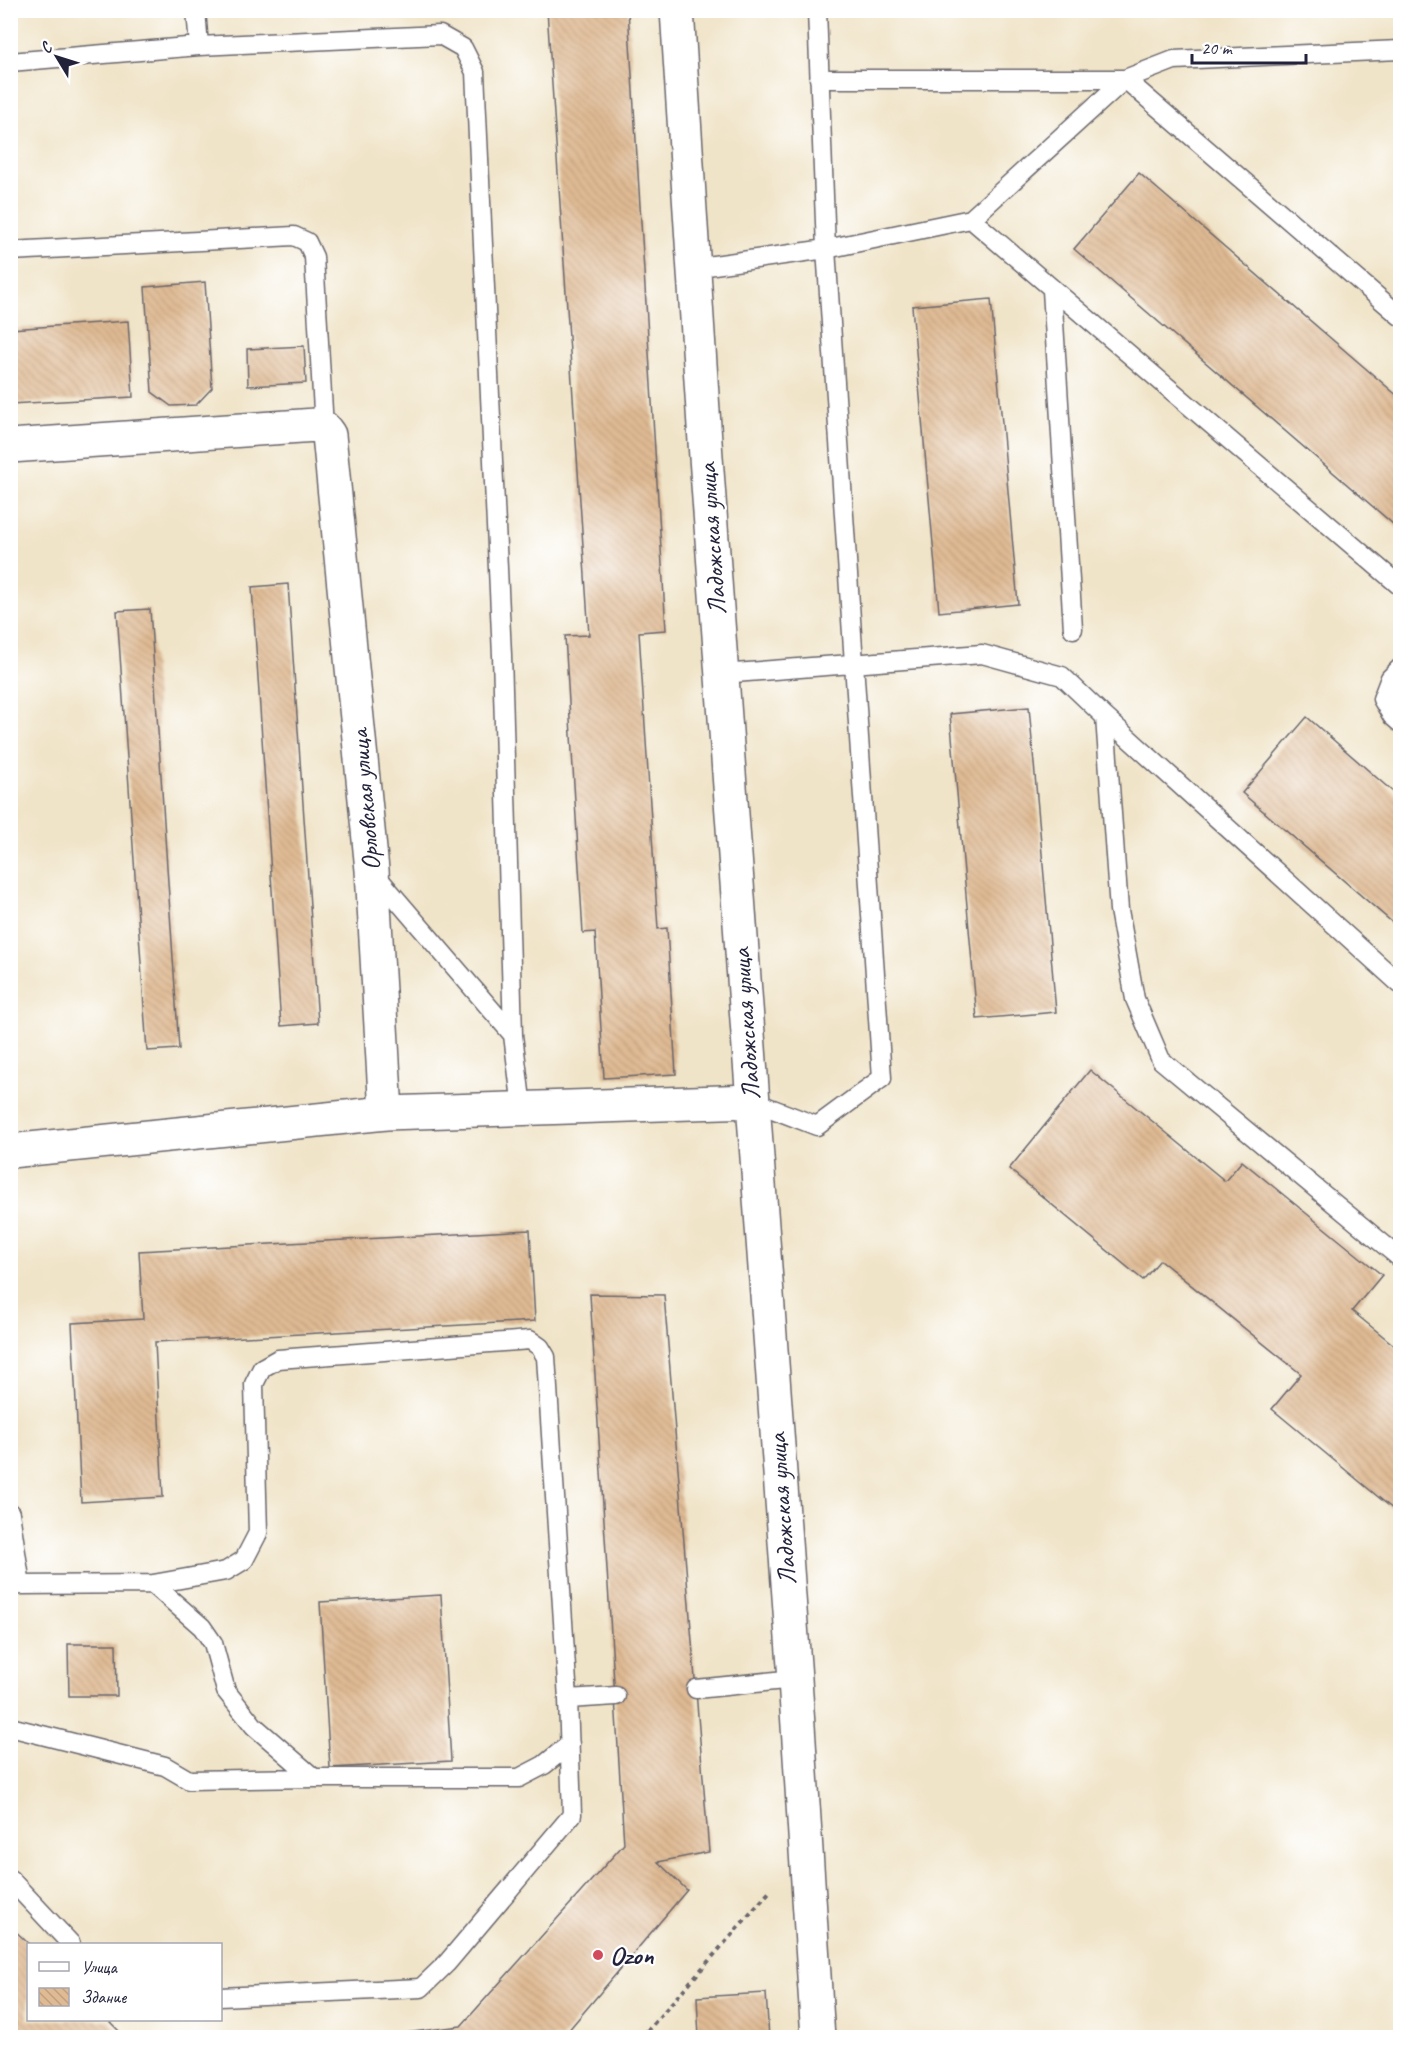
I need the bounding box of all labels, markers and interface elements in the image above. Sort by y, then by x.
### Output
north arrow [27,27,87,87]
scale bar [1192,27,1306,65]
text: С [36,37,58,58]
text: 20 m [1201,37,1234,59]
street label: Ладожская улица [690,460,734,616]
street label: Орловская улица [342,726,388,872]
street label: Ладожская улица [724,945,768,1101]
street label: Ладожская улица [760,1430,804,1586]
place label: Ozon [610,1939,655,1972]
legend [27,1943,222,2021]
marker: Ozon [591,1948,605,1962]
text: Улица [81,1956,118,1978]
text: Здание [81,1986,127,2008]

